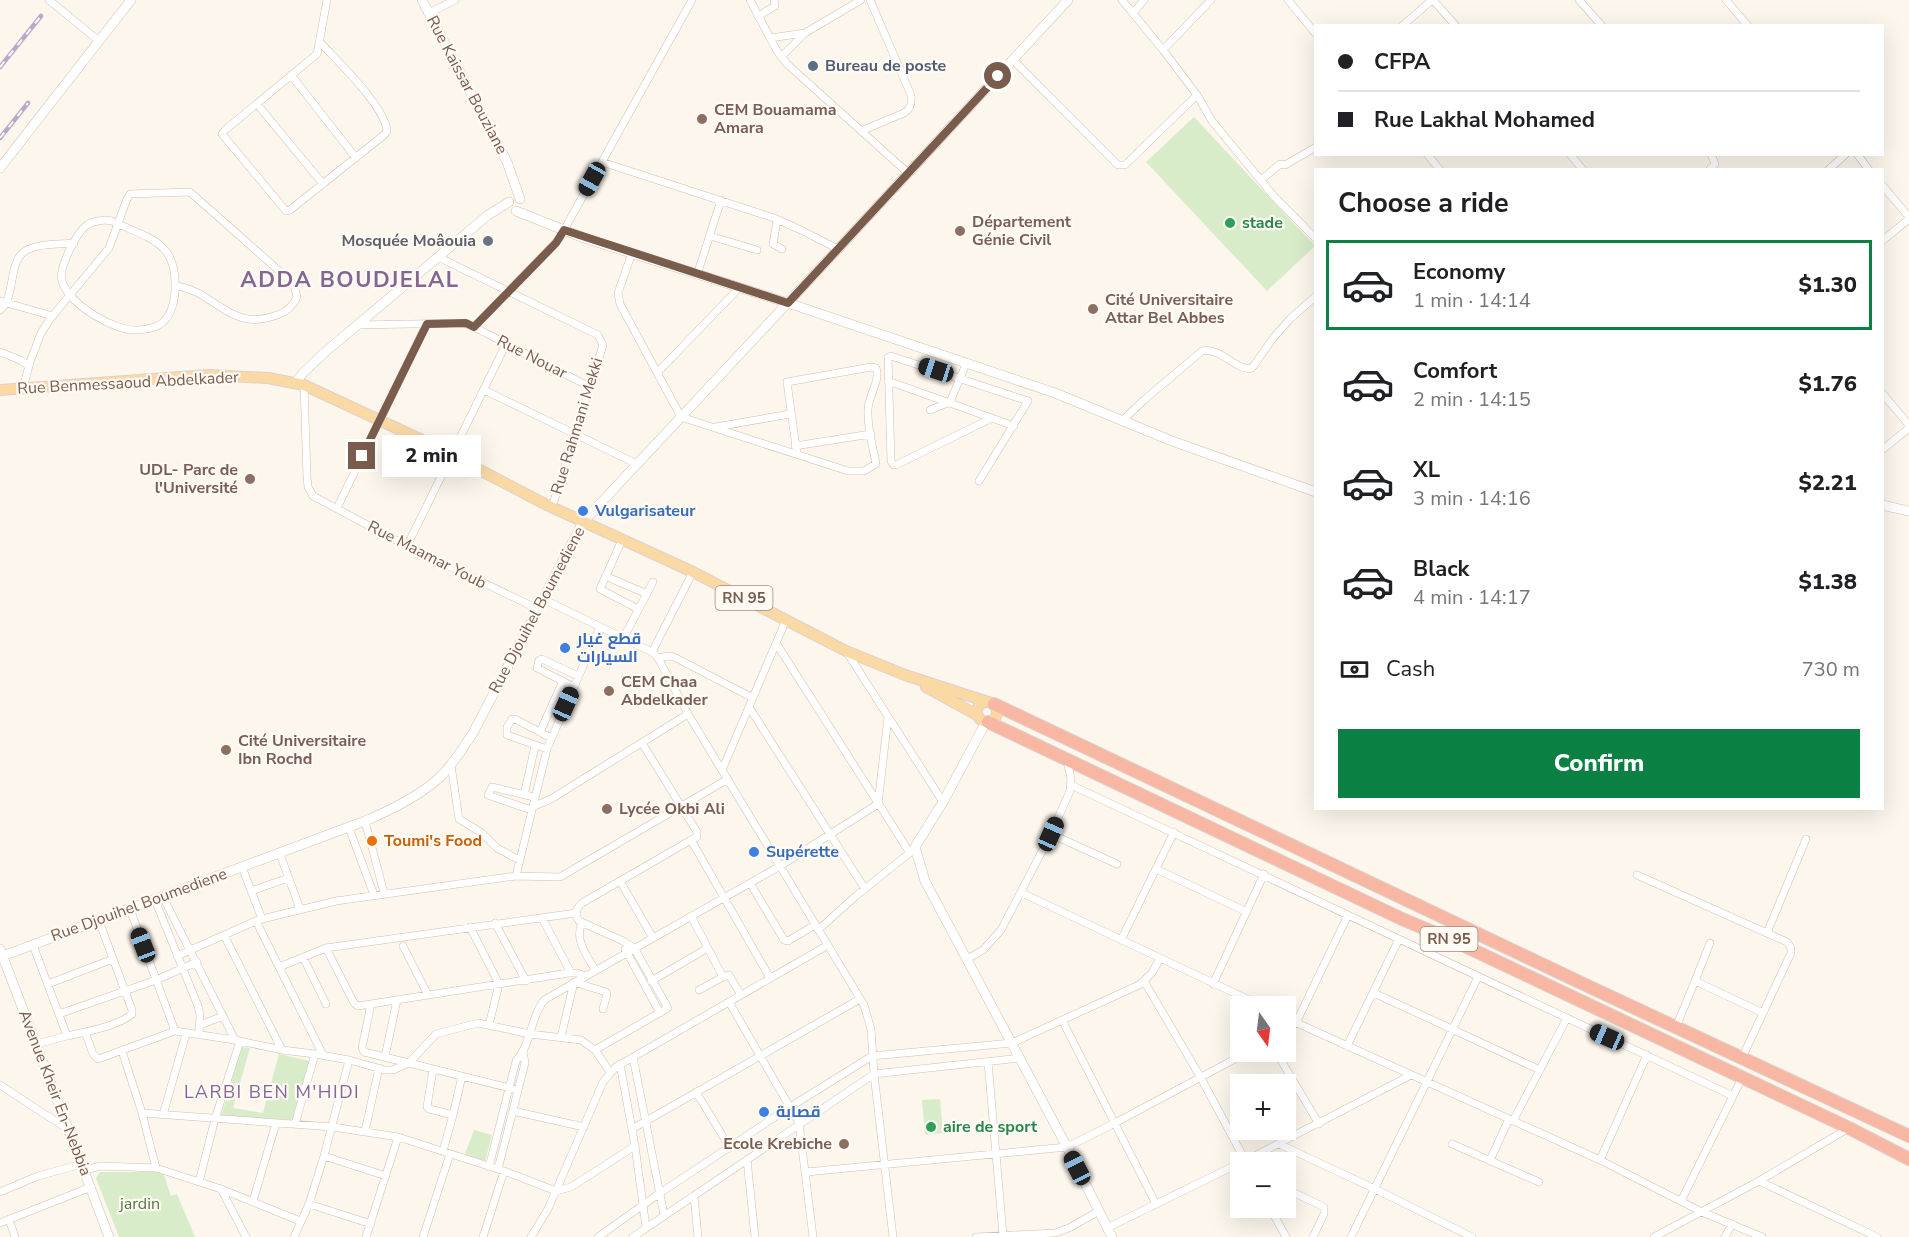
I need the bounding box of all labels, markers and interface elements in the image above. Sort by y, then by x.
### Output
street label: Rue Kaissar Bouziane [421,12,513,158]
text: CFPA [1374,47,1430,77]
place label: Bureau de poste [825,55,947,77]
marker: Bureau de poste [806,59,820,73]
route start [984,62,1011,89]
place label: CEM Bouamama Amara [714,99,836,139]
text: Rue Lakhal Mohamed [1374,105,1595,135]
marker: CEM Bouamama Amara [695,112,709,126]
car [575,159,609,199]
text: Choose a ride [1338,185,1509,222]
place label: Département Génie Civil [972,211,1072,251]
place label: stade [1242,212,1283,234]
marker: stade [1223,216,1237,230]
marker: Département Génie Civil [953,224,967,238]
place label: Mosquée Moâouia [341,230,476,252]
marker: Mosquée Moâouia [481,234,495,248]
text: Economy [1413,257,1505,287]
icon: car [1341,258,1395,312]
district label: ADDA BOUDJELAL [240,265,460,295]
text: $1.30 [1798,270,1857,300]
text: 1 min · 14:14 [1413,287,1531,314]
place label: Cité Universitaire Attar Bel Abbes [1105,289,1233,329]
marker: Cité Universitaire Attar Bel Abbes [1086,302,1100,316]
street label: Rue Nouar [493,330,571,384]
street label: Rue Rahmani Mekki [546,355,608,497]
car [916,356,956,384]
text: Comfort [1413,356,1497,386]
icon: car [1341,357,1395,411]
street label: Rue Benmessaoud Abdelkader [17,366,240,400]
text: $1.76 [1798,369,1857,399]
text: 2 min · 14:15 [1413,386,1531,413]
callout: 2 min [383,435,482,477]
route end [348,442,375,469]
text: 2 min [405,442,458,469]
text: XL [1413,455,1440,485]
icon: car [1341,456,1395,510]
place label: UDL- Parc de l'Université [139,459,238,499]
text: $2.21 [1798,468,1857,498]
marker: UDL- Parc de l'Université [243,472,257,486]
text: 3 min · 14:16 [1413,485,1531,512]
place label: Vulgarisateur [594,500,696,522]
marker: Vulgarisateur [576,504,590,518]
street label: Rue Maamar Youb [364,516,490,594]
street label: Rue Djouihel Boumediene [484,523,590,697]
text: Black [1413,554,1469,584]
icon: car [1341,555,1395,609]
text: $1.38 [1798,567,1857,597]
text: 4 min · 14:17 [1413,584,1531,611]
road number: RN 95 [716,586,772,610]
place label: قطع غيار السيارات [576,628,641,668]
marker: قطع غيار السيارات [558,641,572,655]
icon: cash [1338,653,1371,686]
text: Cash [1386,654,1435,684]
text: 730 m [1802,656,1860,683]
place label: CEM Chaa Abdelkader [621,671,708,711]
car [550,684,582,724]
marker: CEM Chaa Abdelkader [602,684,616,698]
button: Confirm [1338,729,1860,798]
place label: Cité Universitaire Ibn Rochd [238,730,366,770]
marker: Cité Universitaire Ibn Rochd [219,743,233,757]
place label: Lycée Okbi Ali [619,798,725,820]
marker: Lycée Okbi Ali [600,802,614,816]
car [1035,814,1067,854]
place label: Toumi's Food [384,830,482,852]
marker: Toumi's Food [365,834,379,848]
place label: Supérette [766,841,839,863]
marker: Supérette [747,845,761,859]
street label: Rue Djouihel Boumediene [48,863,230,947]
car [128,925,158,965]
road number: RN 95 [1420,927,1478,951]
north arrow [1230,996,1296,1062]
map controls [1230,996,1296,1218]
street label: Avenue Kheir En-Nebbia [13,1007,97,1179]
car [1587,1021,1627,1053]
button: + [1230,1074,1296,1140]
district label: LARBI BEN M'HIDI [184,1080,360,1104]
place label: قصابة [776,1101,820,1123]
marker: قصابة [757,1105,771,1119]
place label: aire de sport [943,1116,1038,1138]
marker: aire de sport [924,1120,938,1134]
place label: Ecole Krebiche [723,1133,832,1155]
marker: Ecole Krebiche [837,1137,851,1151]
car [1061,1148,1093,1188]
button: − [1230,1152,1296,1218]
park label: jardin [119,1193,160,1215]

